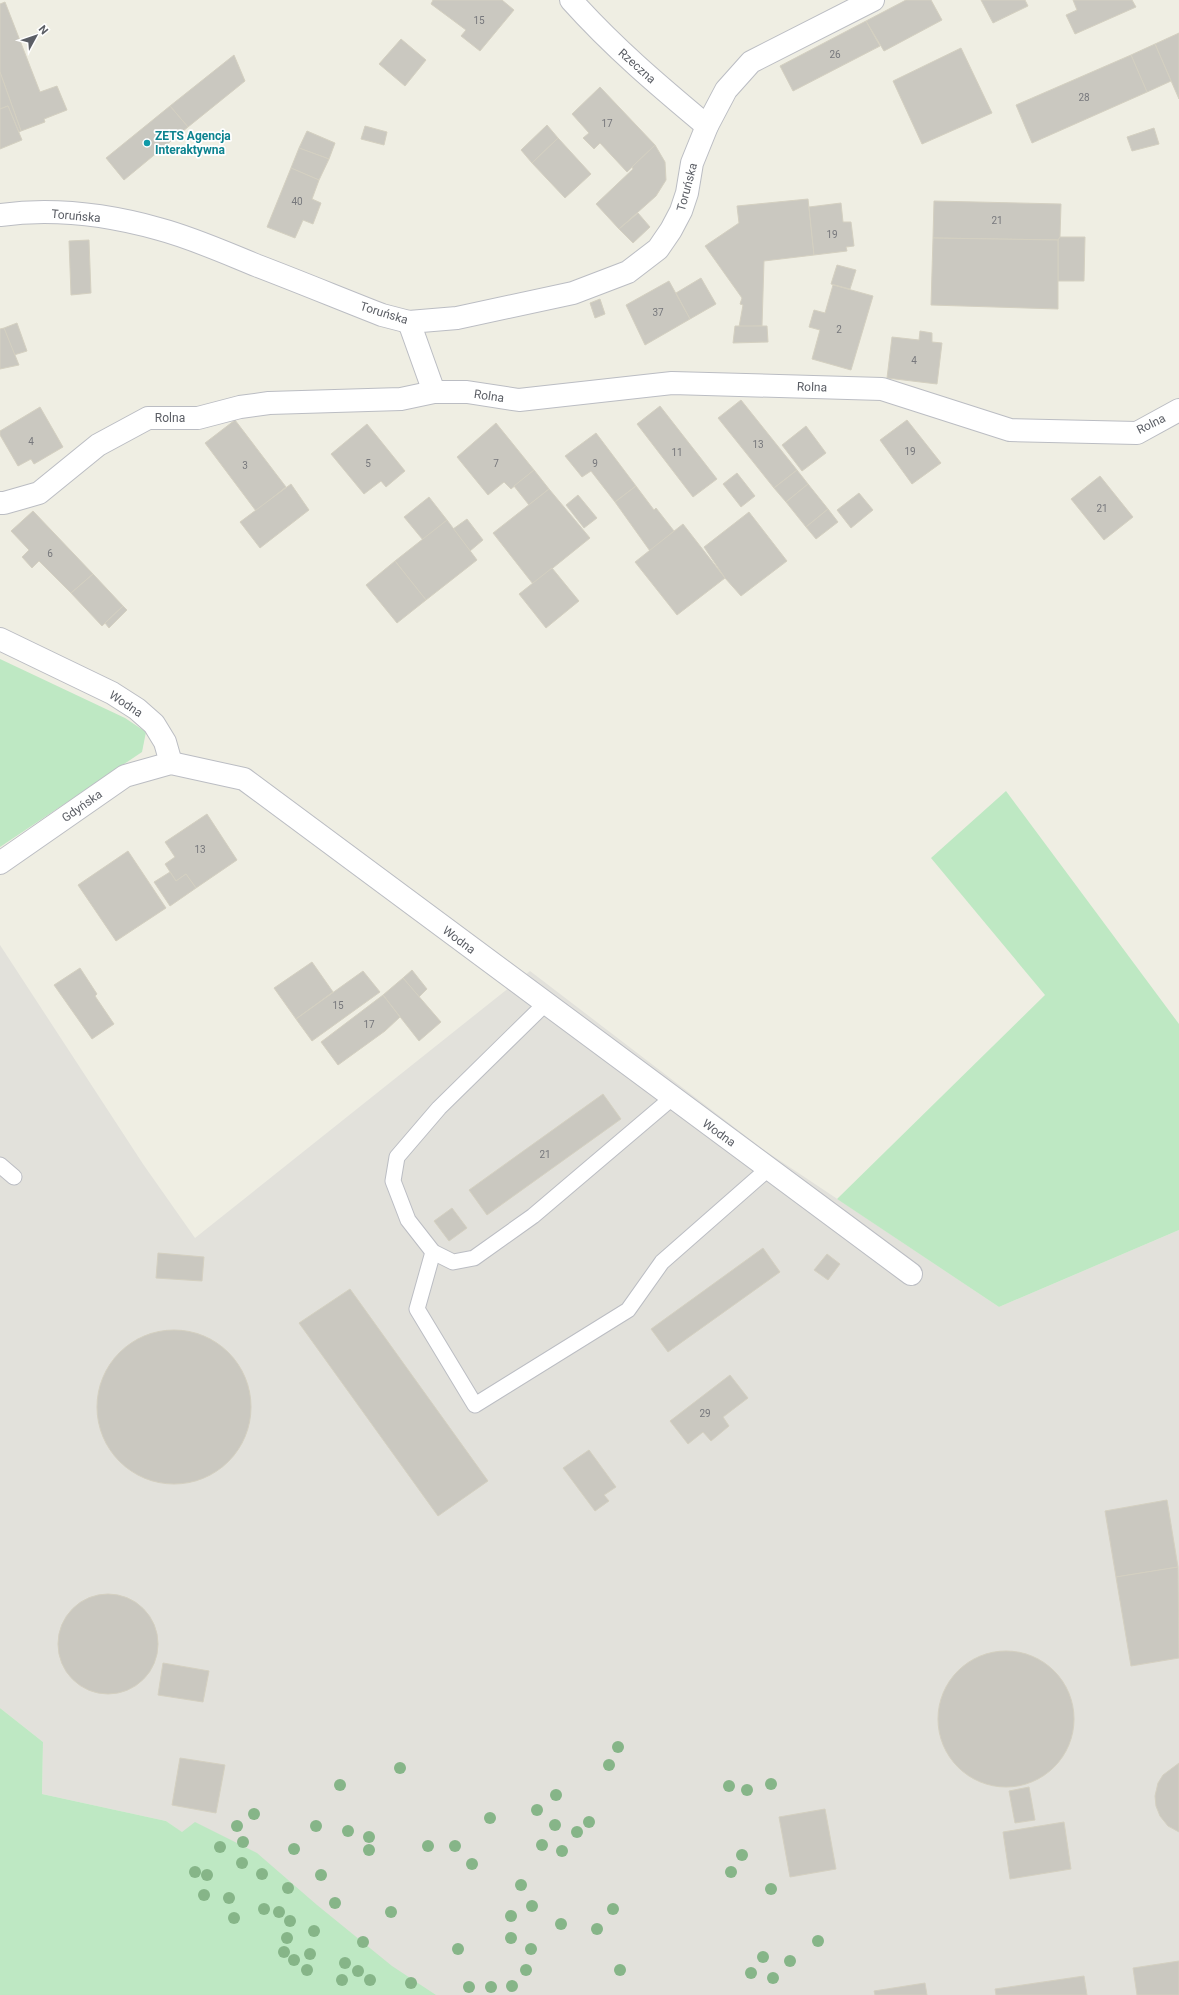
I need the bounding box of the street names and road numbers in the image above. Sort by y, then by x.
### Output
street label: Rzeczna [616,46,658,86]
street label: Toruńska [674,161,700,213]
street label: Toruńska [51,207,101,225]
street label: Toruńska [358,299,410,327]
street label: Rolna [797,379,827,395]
street label: Rolna [473,387,505,405]
street label: Rolna [155,411,185,425]
street label: Rolna [1134,411,1168,437]
street label: Wodna [107,688,145,720]
street label: Gdyńska [59,787,105,825]
street label: Wodna [440,923,478,957]
street label: Wodna [700,1116,738,1150]

